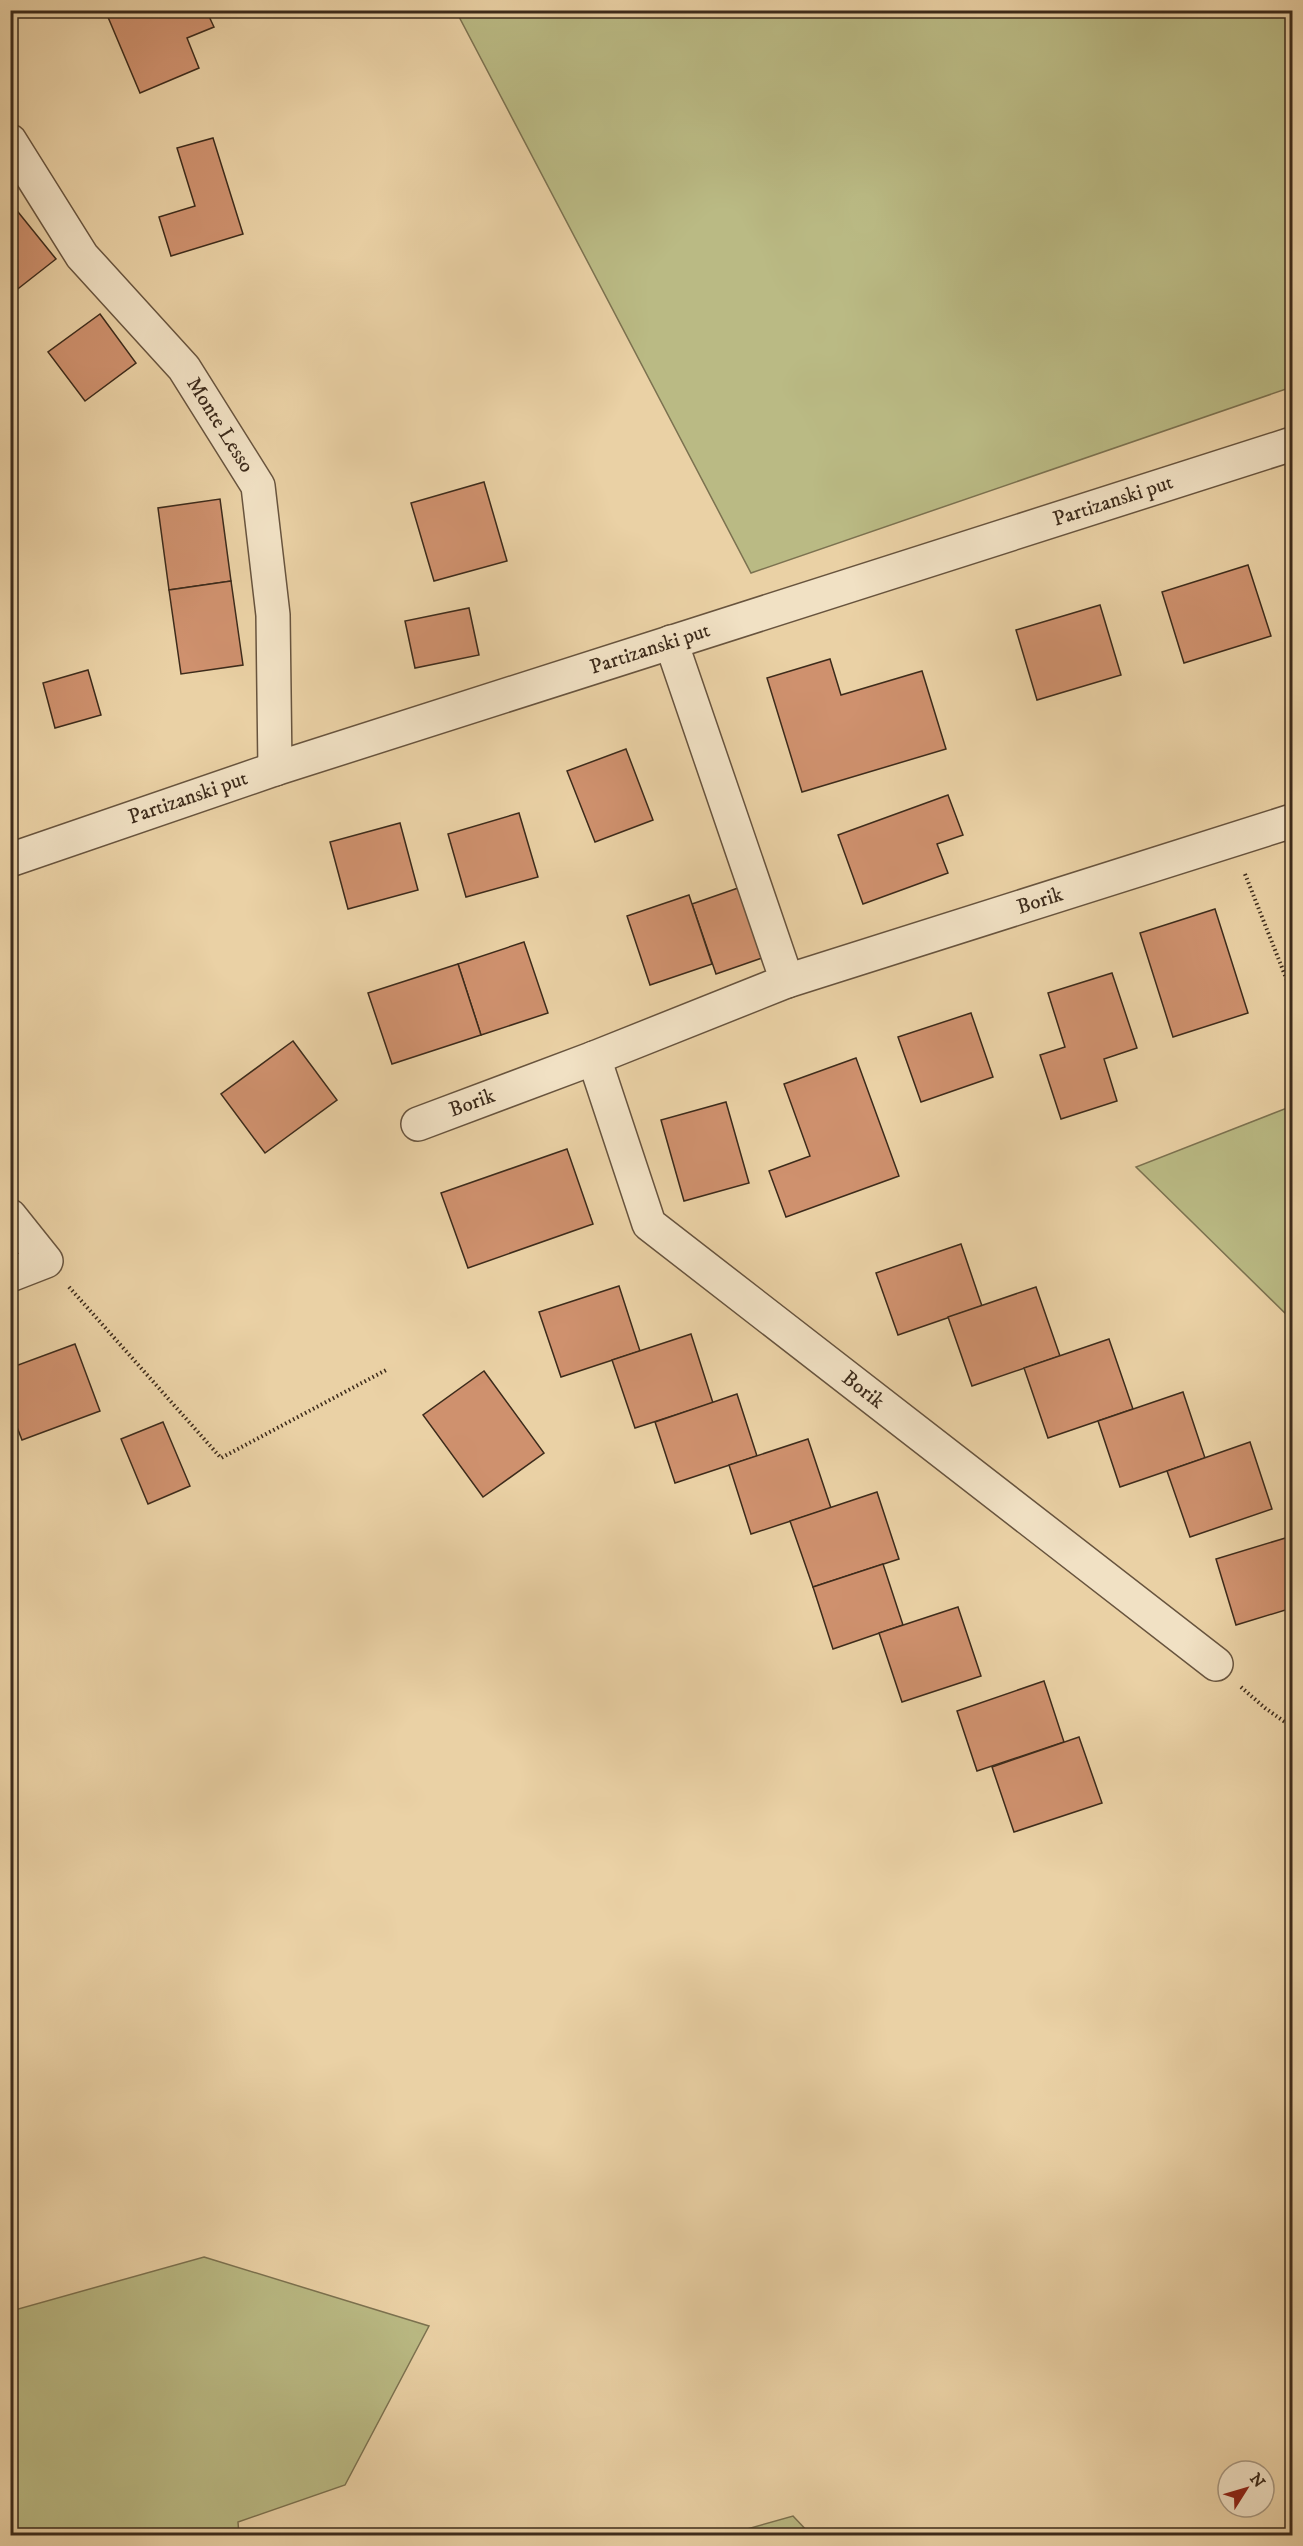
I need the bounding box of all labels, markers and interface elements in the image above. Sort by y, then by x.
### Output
street label: Monte Lesso [180,372,260,478]
street label: Partizanski put [1050,469,1177,533]
street label: Partizanski put [587,617,714,681]
street label: Partizanski put [125,765,251,831]
street label: Borik [1014,881,1067,921]
street label: Borik [445,1083,499,1123]
street label: Borik [836,1365,890,1415]
north arrow [1216,2459,1276,2519]
text: N [1245,2469,1269,2492]

